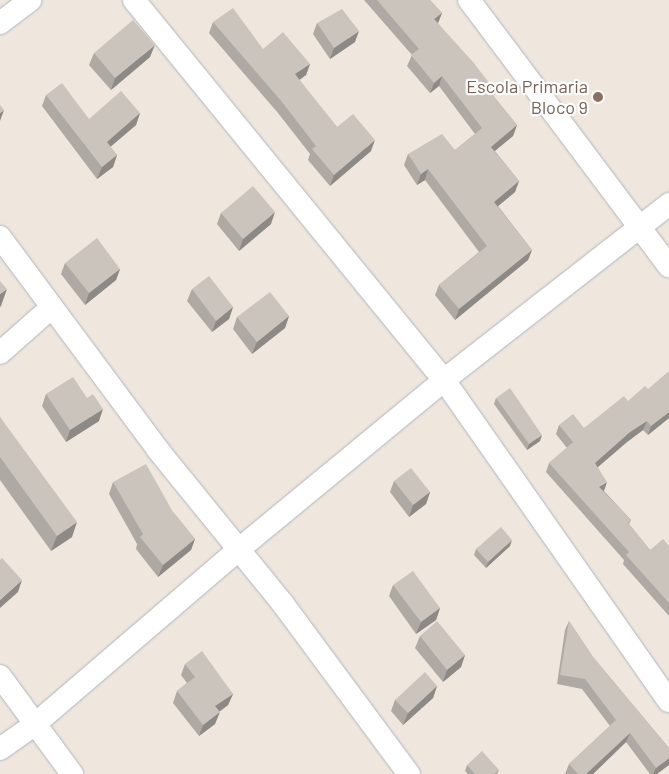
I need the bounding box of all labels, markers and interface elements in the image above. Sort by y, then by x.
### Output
place label: Escola Primaria Bloco 9 [466,76,588,118]
marker: Escola Primaria Bloco 9 [592,91,604,103]

